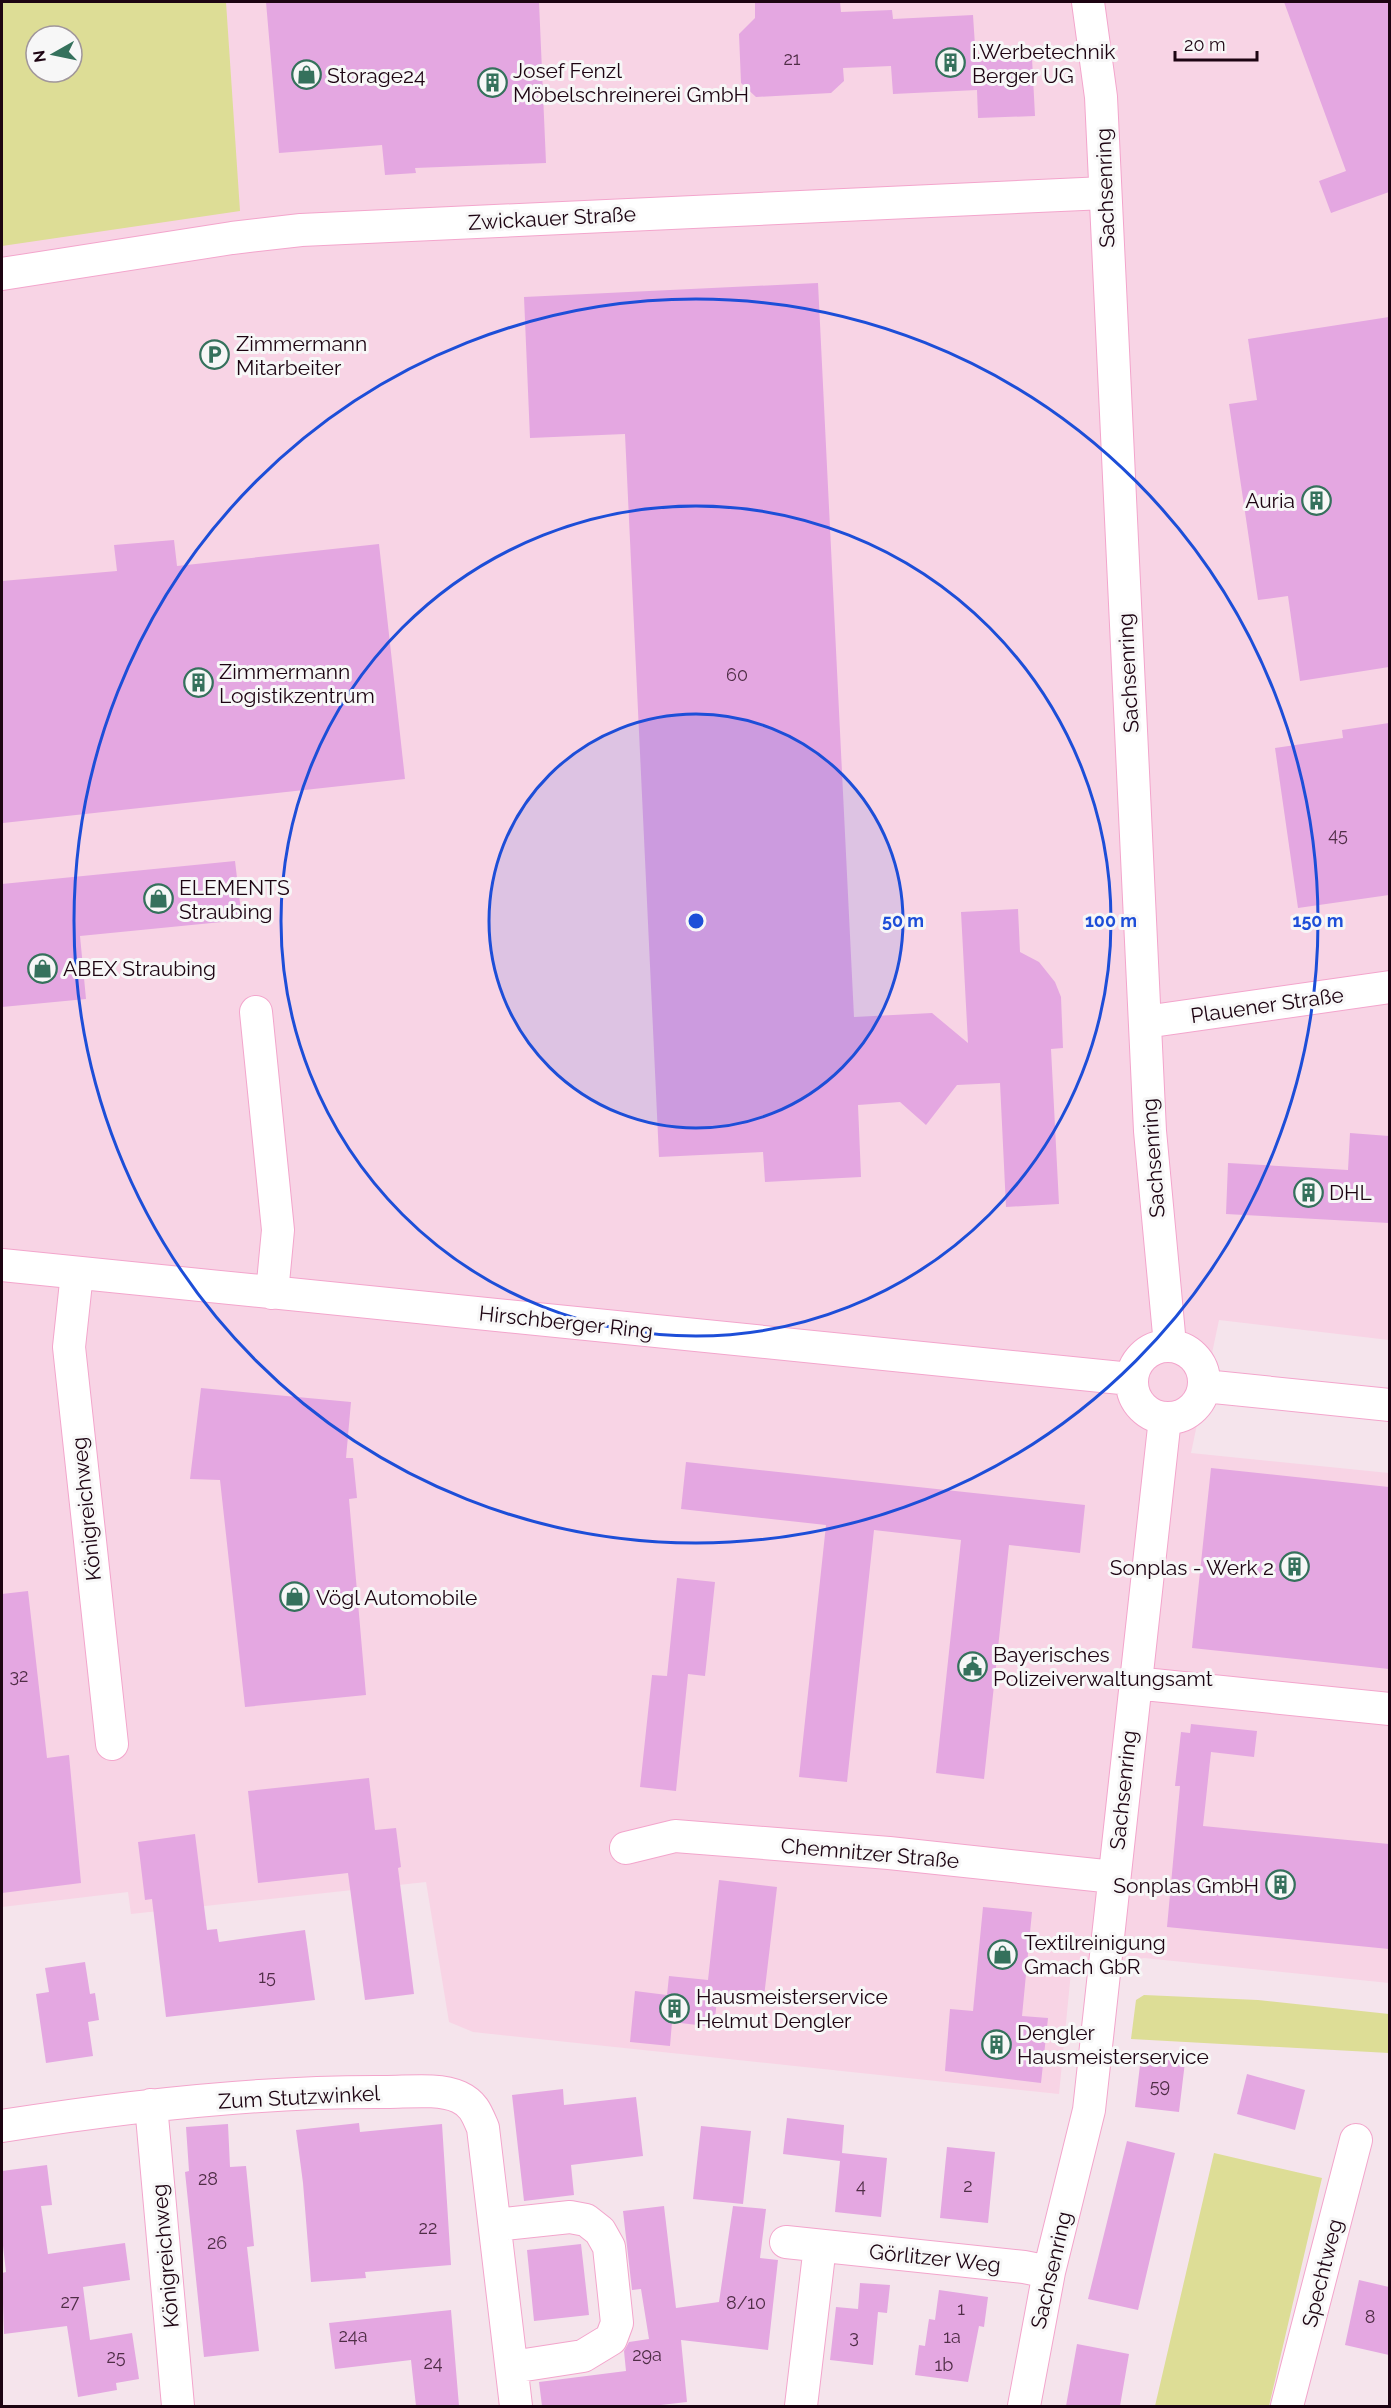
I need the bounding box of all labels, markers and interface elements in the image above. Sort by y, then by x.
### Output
north arrow [24,24,84,84]
scale bar [1175,24,1258,62]
text: 20 m [1184,34,1226,55]
place label: i.Werbetechnik Berger UG [972,39,1115,88]
building icon: i.Werbetechnik Berger UG [935,47,967,79]
house number: 21 [783,48,801,69]
text: N [29,49,50,64]
place label: Josef Fenzl Möbelschreinerei GmbH [513,58,749,107]
shop icon: Storage24 [290,59,322,91]
place label: Storage24 [327,63,425,88]
building icon: Josef Fenzl Möbelschreinerei GmbH [476,66,508,98]
street label: Sachsenring [1090,128,1120,248]
street label: Zwickauer Straße [468,201,636,235]
place label: Zimmermann Mitarbeiter [236,331,367,380]
parking icon: Zimmermann Mitarbeiter [199,339,231,371]
building icon: Auria [1300,484,1332,516]
place label: Auria [1245,488,1295,513]
street label: Sachsenring [1112,612,1144,734]
place label: Zimmermann Logistikzentrum [219,659,375,708]
house number: 60 [726,664,748,685]
building icon: Zimmermann Logistikzentrum [182,667,214,699]
house number: 45 [1328,824,1348,845]
place label: ELEMENTS Straubing [179,875,290,924]
shop icon: ELEMENTS Straubing [142,883,174,915]
text: 50 m [882,910,924,931]
text: 100 m [1085,910,1137,931]
text: 150 m [1293,910,1344,931]
centre of rings [686,911,706,931]
shop icon: ABEX Straubing [26,952,58,984]
place label: ABEX Straubing [63,956,216,981]
street label: Plauener Straße [1189,982,1345,1028]
street label: Sachsenring [1136,1097,1170,1219]
building icon: DHL [1292,1176,1324,1208]
place label: DHL [1329,1180,1372,1205]
street label: Hirschberger Ring [478,1300,654,1344]
street label: Königreichweg [66,1436,106,1582]
building icon: Sonplas - Werk 2 [1279,1551,1311,1583]
place label: Sonplas - Werk 2 [1110,1555,1274,1580]
shop icon: Vögl Automobile [279,1581,311,1613]
place label: Vögl Automobile [316,1585,477,1610]
place label: Bayerisches Polizeiverwaltungsamt [993,1642,1213,1691]
public building icon: Bayerisches Polizeiverwaltungsamt [956,1650,988,1682]
house number: 32 [10,1665,29,1686]
street label: Sachsenring [1104,1729,1142,1851]
street label: Chemnitzer Straße [780,1833,960,1873]
building icon: Sonplas GmbH [1264,1869,1296,1901]
place label: Sonplas GmbH [1113,1873,1259,1898]
place label: Textilreinigung Gmach GbR [1024,1930,1166,1979]
shop icon: Textilreinigung Gmach GbR [987,1938,1019,1970]
house number: 15 [258,1966,276,1987]
place label: Hausmeisterservice Helmut Dengler [696,1984,888,2033]
building icon: Hausmeisterservice Helmut Dengler [659,1992,691,2024]
place label: Dengler Hausmeisterservice [1017,2020,1209,2069]
building icon: Dengler Hausmeisterservice [980,2028,1012,2060]
house number: 59 [1150,2075,1170,2096]
street label: Zum Stutzwinkel [217,2080,381,2114]
house number: 28 [198,2168,218,2189]
house number: 4 [856,2175,866,2196]
house number: 2 [963,2175,973,2196]
street label: Königreichweg [146,2183,184,2329]
street label: Sachsenring [1025,2209,1077,2331]
street label: Spechtweg [1296,2216,1348,2330]
house number: 22 [419,2217,437,2238]
house number: 26 [207,2232,227,2253]
street label: Görlitzer Weg [868,2239,1002,2277]
house number: 27 [60,2291,80,2312]
house number: 8/10 [726,2292,766,2313]
house number: 1 [957,2298,965,2319]
house number: 8 [1365,2306,1375,2327]
house number: 24a [338,2325,368,2346]
house number: 3 [849,2326,859,2347]
house number: 1a [943,2326,961,2347]
house number: 29a [632,2344,662,2365]
house number: 25 [106,2346,126,2367]
house number: 24 [423,2352,443,2373]
house number: 1b [935,2354,953,2375]

